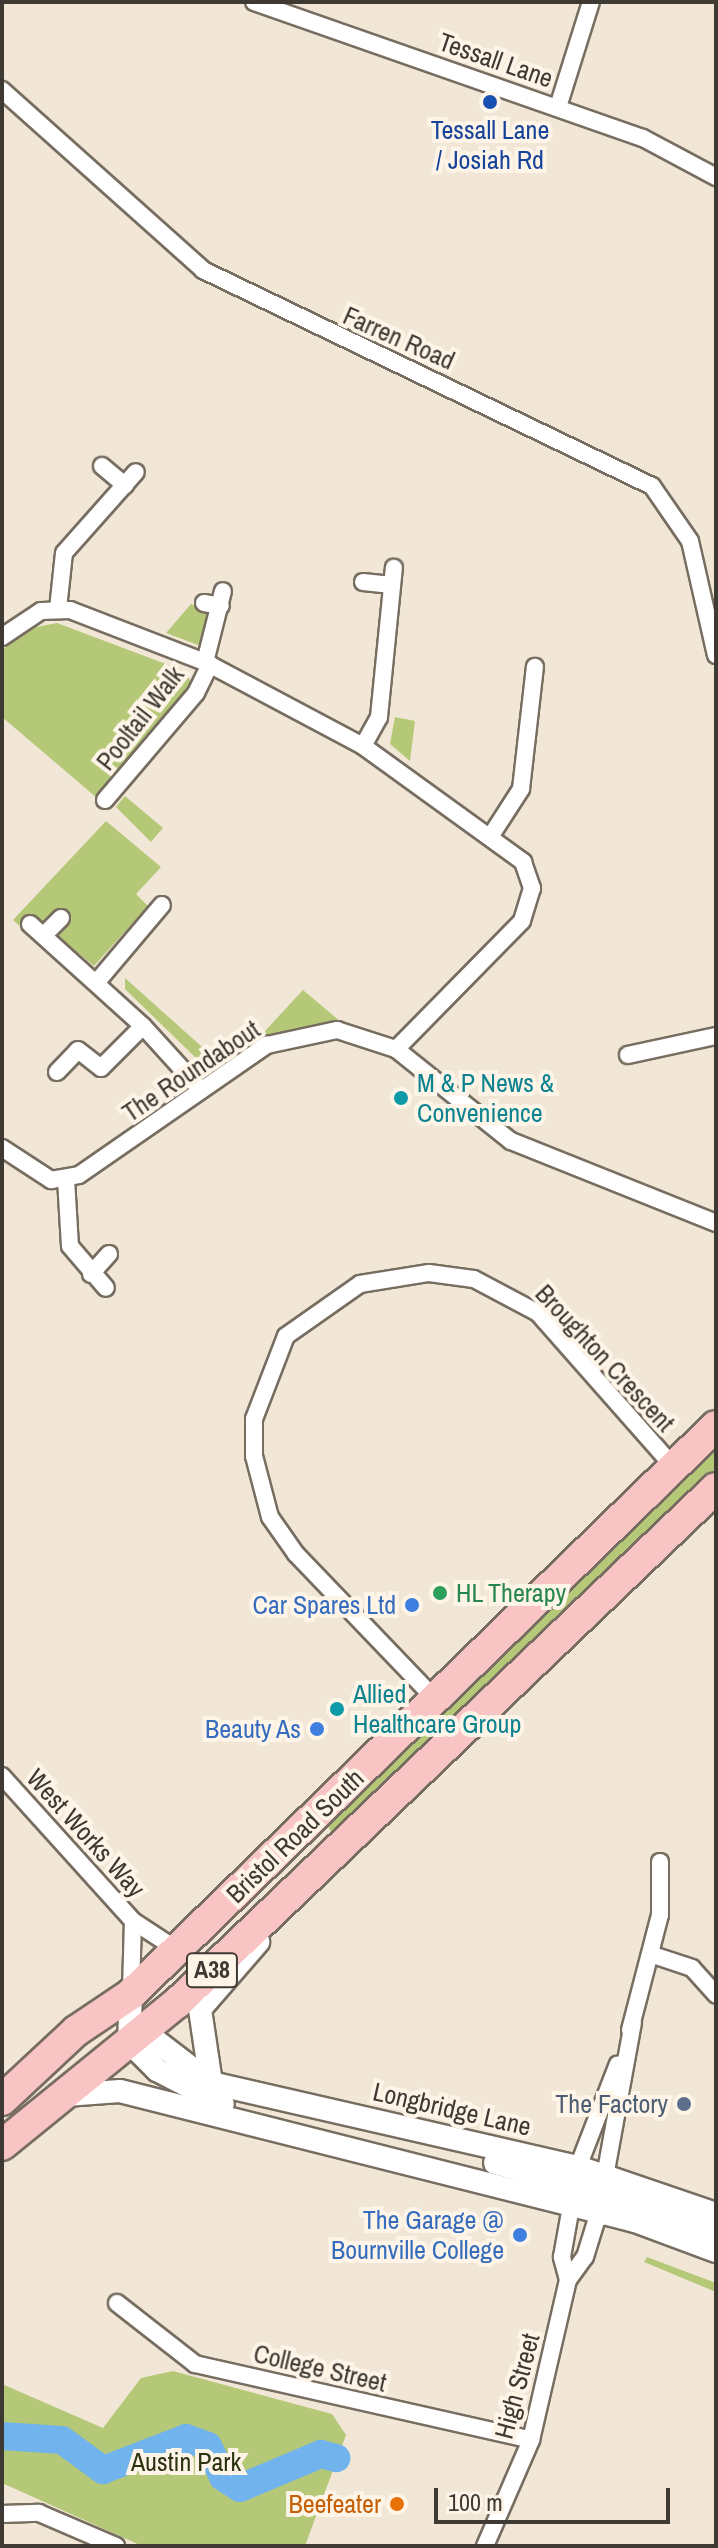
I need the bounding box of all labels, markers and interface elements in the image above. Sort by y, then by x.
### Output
street label: Tessall Lane [435,26,557,94]
marker: Tessall Lane / Josiah Rd [481,93,499,111]
place label: Tessall Lane / Josiah Rd [431,114,549,176]
street label: Farren Road [338,300,460,376]
street label: Pooltail Walk [90,660,190,776]
street label: The Roundabout [116,1014,266,1128]
place label: M & P News & Convenience [417,1067,554,1128]
marker: M & P News & Convenience [392,1089,410,1107]
street label: Broughton Crescent [529,1278,681,1438]
place label: HL Therapy [456,1577,567,1609]
marker: HL Therapy [431,1584,449,1602]
place label: Car Spares Ltd [253,1589,396,1621]
marker: Car Spares Ltd [403,1596,421,1614]
place label: Allied Healthcare Group [353,1678,521,1740]
marker: Allied Healthcare Group [328,1700,346,1718]
place label: Beauty As [204,1713,301,1745]
marker: Beauty As [308,1720,326,1738]
street label: West Works Way [20,1762,152,1904]
street label: Bristol Road South [220,1763,370,1909]
road number: A38 [184,1950,240,1990]
street label: Longbridge Lane [370,2076,534,2142]
place label: The Factory [555,2088,668,2120]
marker: The Factory [675,2095,693,2113]
place label: The Garage @ Bournville College [331,2204,504,2266]
marker: The Garage @ Bournville College [511,2226,529,2244]
street label: High Street [488,2330,546,2442]
street label: College Street [251,2338,389,2398]
park label: Austin Park [131,2446,241,2478]
scale bar [438,2472,674,2522]
text: 100 m [448,2486,503,2518]
place label: Beefeater [289,2488,381,2520]
marker: Beefeater [388,2495,406,2513]

